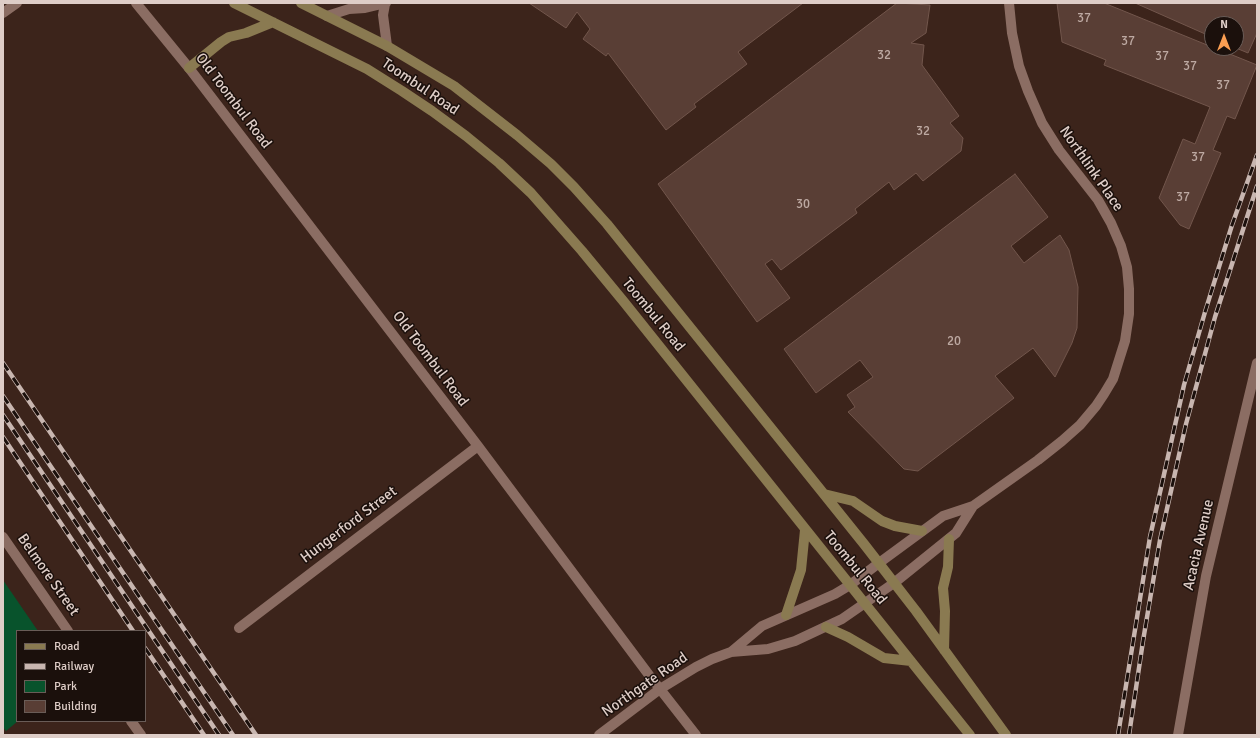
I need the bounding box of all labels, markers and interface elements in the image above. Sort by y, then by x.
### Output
house number: 37 [1077,11,1091,27]
north arrow [1204,16,1244,56]
text: N [1220,18,1228,31]
house number: 37 [1121,34,1135,50]
house number: 32 [877,48,891,64]
house number: 37 [1155,49,1169,65]
street label: Old Toombul Road [191,50,275,152]
street label: Toombul Road [378,54,462,120]
house number: 37 [1183,59,1197,75]
house number: 37 [1216,78,1230,94]
street label: Northlink Place [1055,123,1127,215]
house number: 32 [916,124,930,140]
house number: 37 [1191,150,1205,166]
house number: 37 [1176,190,1190,206]
house number: 30 [796,197,810,213]
street label: Toombul Road [618,275,688,355]
street label: Old Toombul Road [388,308,472,410]
house number: 20 [947,334,961,350]
street label: Hungerford Street [297,483,401,567]
street label: Acacia Avenue [1180,498,1218,592]
street label: Toombul Road [820,528,890,608]
street label: Belmore Street [13,531,83,619]
legend [16,630,146,722]
text: Road [54,639,80,654]
street label: Northgate Road [599,649,691,721]
text: Railway [54,659,94,674]
text: Park [54,679,77,694]
text: Building [54,699,97,714]

